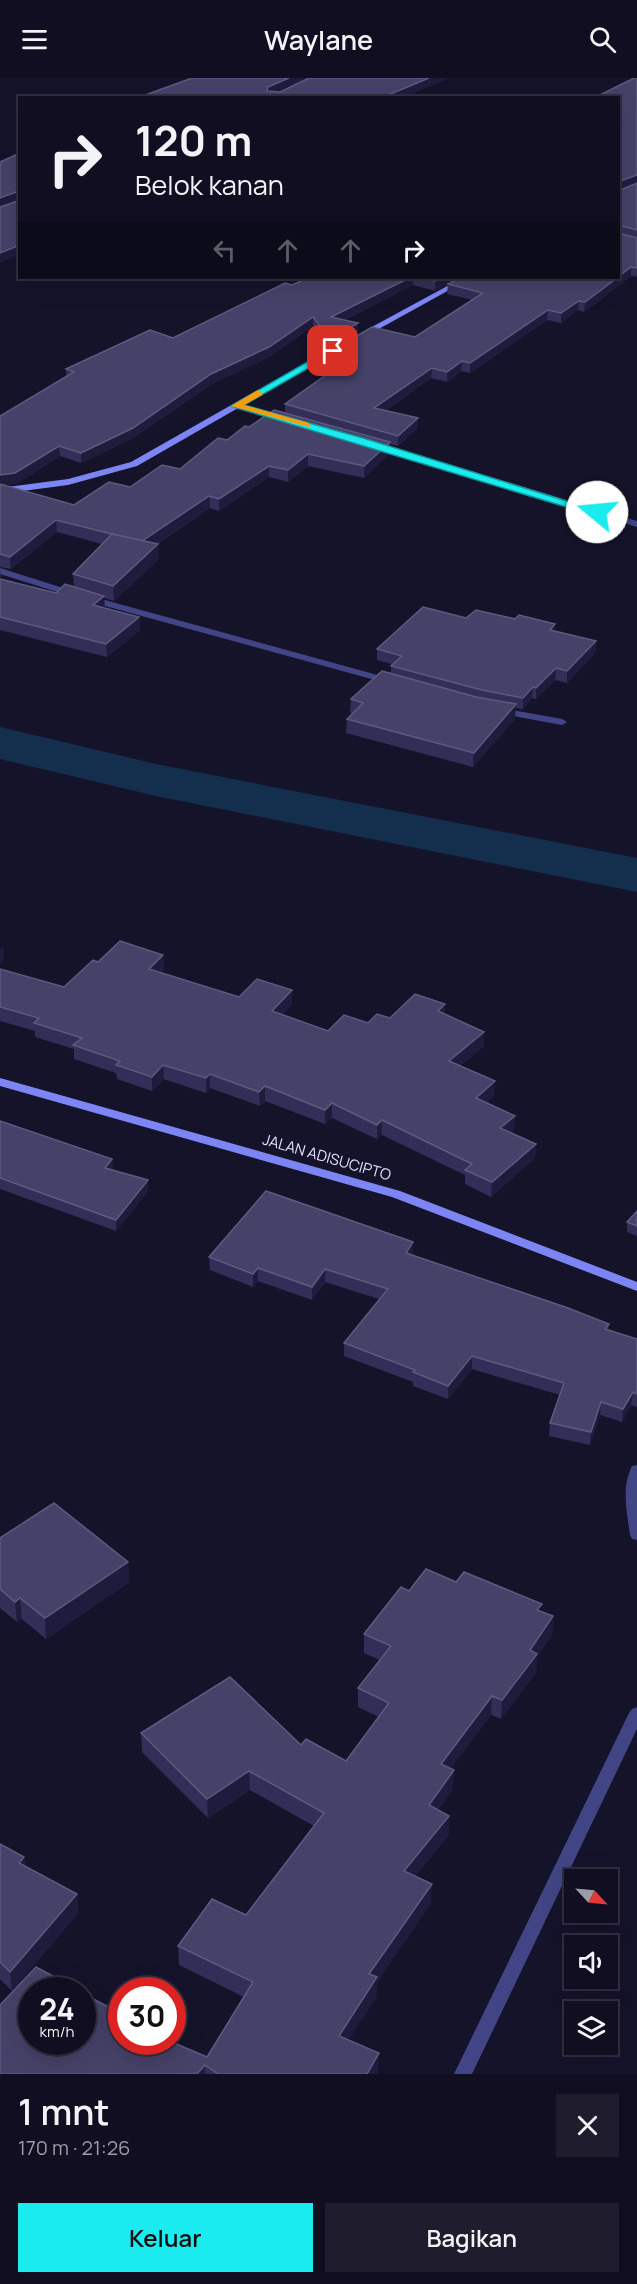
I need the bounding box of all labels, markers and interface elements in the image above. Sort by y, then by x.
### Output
text: Waylane [264,21,373,58]
icon: menu [18,23,51,56]
icon: search [586,23,619,56]
text: 120 m [135,111,252,169]
icon: right [36,120,114,198]
text: Belok kanan [135,166,284,203]
icon: left [208,234,241,267]
icon: ahead [271,234,304,267]
icon: ahead [334,234,367,267]
icon: right [397,234,430,267]
pin [307,325,358,376]
icon: arrive [316,334,349,367]
position arrow [565,480,629,544]
street label: JALAN ADISUCIPTO [260,1129,394,1185]
north arrow [564,1869,618,1923]
map controls [564,1869,618,2055]
button: sound [564,1935,618,1989]
speed limit sign: 30 [108,1977,186,2055]
text: 24 [39,1988,75,2029]
button: layers [564,2001,618,2055]
text: km/h [40,2021,74,2042]
text: 1 mnt [18,2087,110,2136]
button: close [556,2094,619,2157]
text: 170 m · 21:26 [18,2134,131,2161]
button: Keluar [18,2203,313,2272]
button: Bagikan [325,2203,619,2272]

